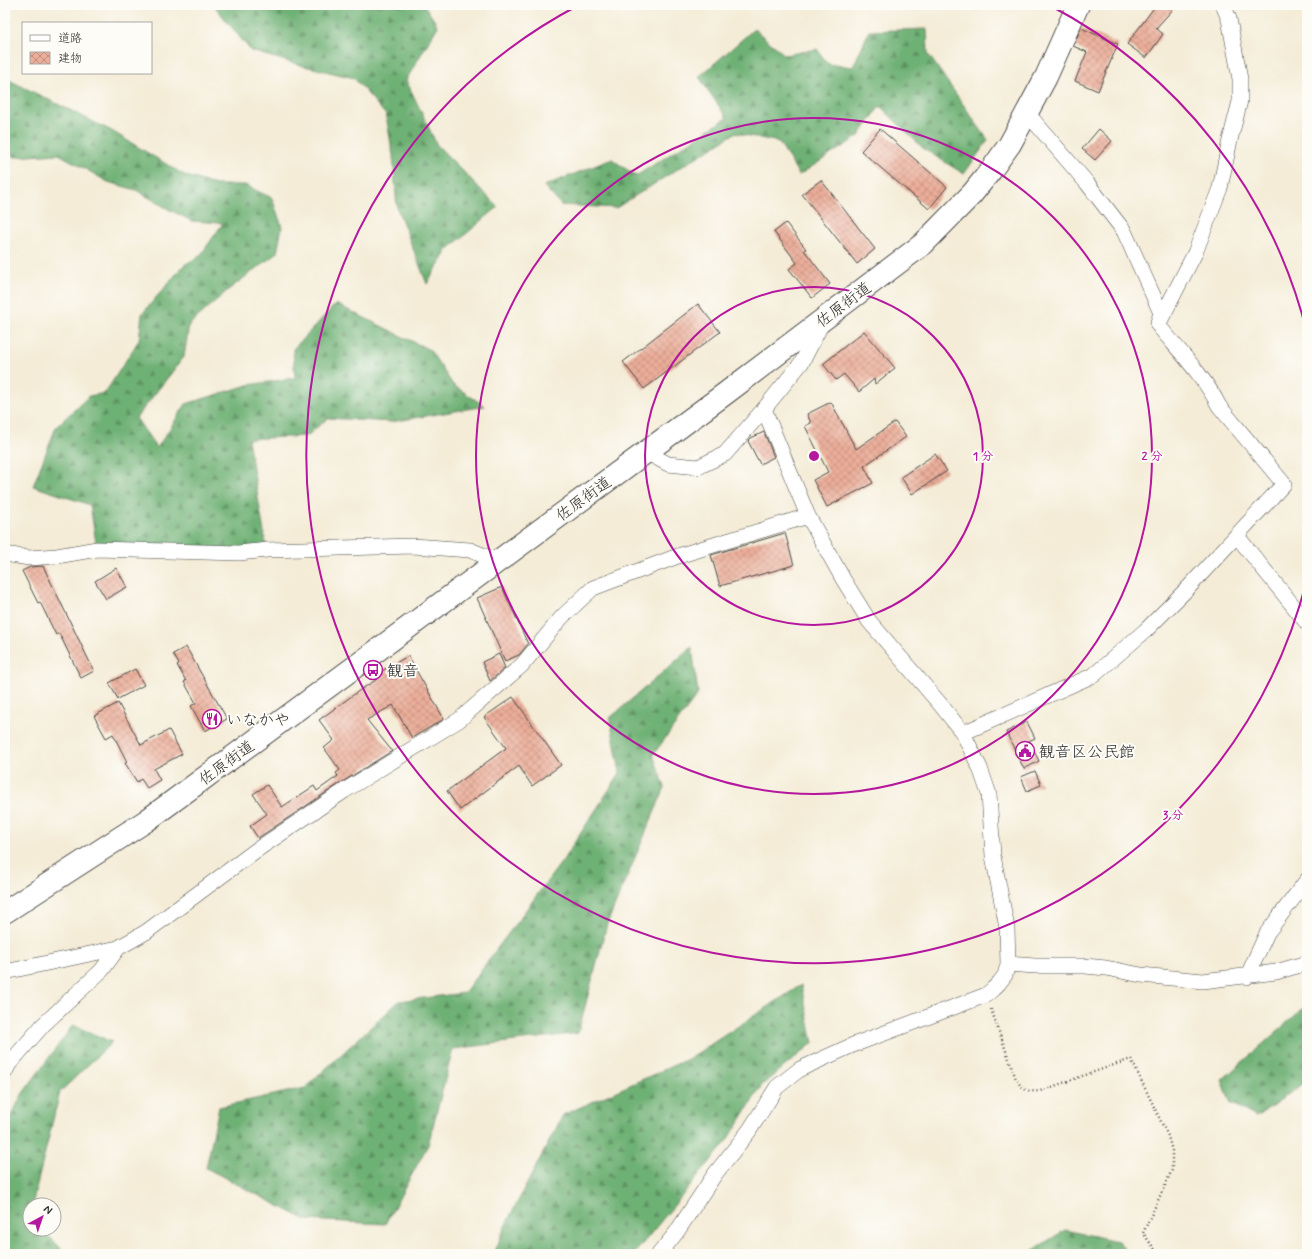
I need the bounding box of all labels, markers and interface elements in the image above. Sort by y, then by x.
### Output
legend [22,22,152,74]
text: 道路 [58,31,82,47]
text: 建物 [58,51,82,67]
street label: 佐原街道 [812,278,876,333]
centre of rings [807,449,821,463]
text: 1 分 [973,449,993,465]
text: 2 分 [1141,449,1163,465]
street label: 佐原街道 [552,472,616,527]
bus stop icon: 観音 [362,659,384,681]
place label: 観音 [387,661,419,682]
restaurant icon: いなかや [201,708,223,730]
place label: いなかや [226,710,290,731]
street label: 佐原街道 [195,736,259,791]
public building icon: 観音区公民館 [1014,740,1036,762]
place label: 観音区公民館 [1039,742,1135,763]
text: 3 分 [1163,808,1183,824]
north arrow [22,1197,62,1237]
text: N [40,1202,55,1218]

